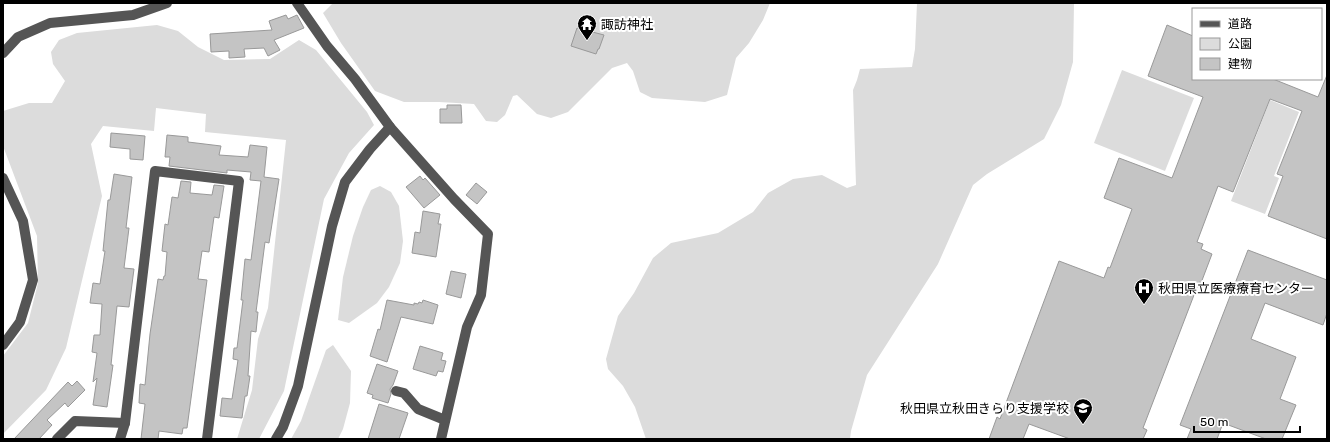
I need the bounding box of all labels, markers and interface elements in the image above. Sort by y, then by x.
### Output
legend [1192,8,1322,80]
temple icon: 諏訪神社 [576,13,598,41]
place label: 諏訪神社 [601,17,653,32]
text: 道路 [1228,17,1252,31]
text: 公園 [1228,37,1252,51]
text: 建物 [1228,57,1252,71]
hospital icon: 秋田県立医療療育センター [1133,277,1155,305]
place label: 秋田県立医療療育センター [1158,281,1314,296]
school or university icon: 秋田県立秋田きらり支援学校 [1072,397,1094,425]
place label: 秋田県立秋田きらり支援学校 [900,401,1069,416]
scale bar [1194,408,1300,434]
text: 50 m [1200,415,1228,429]

